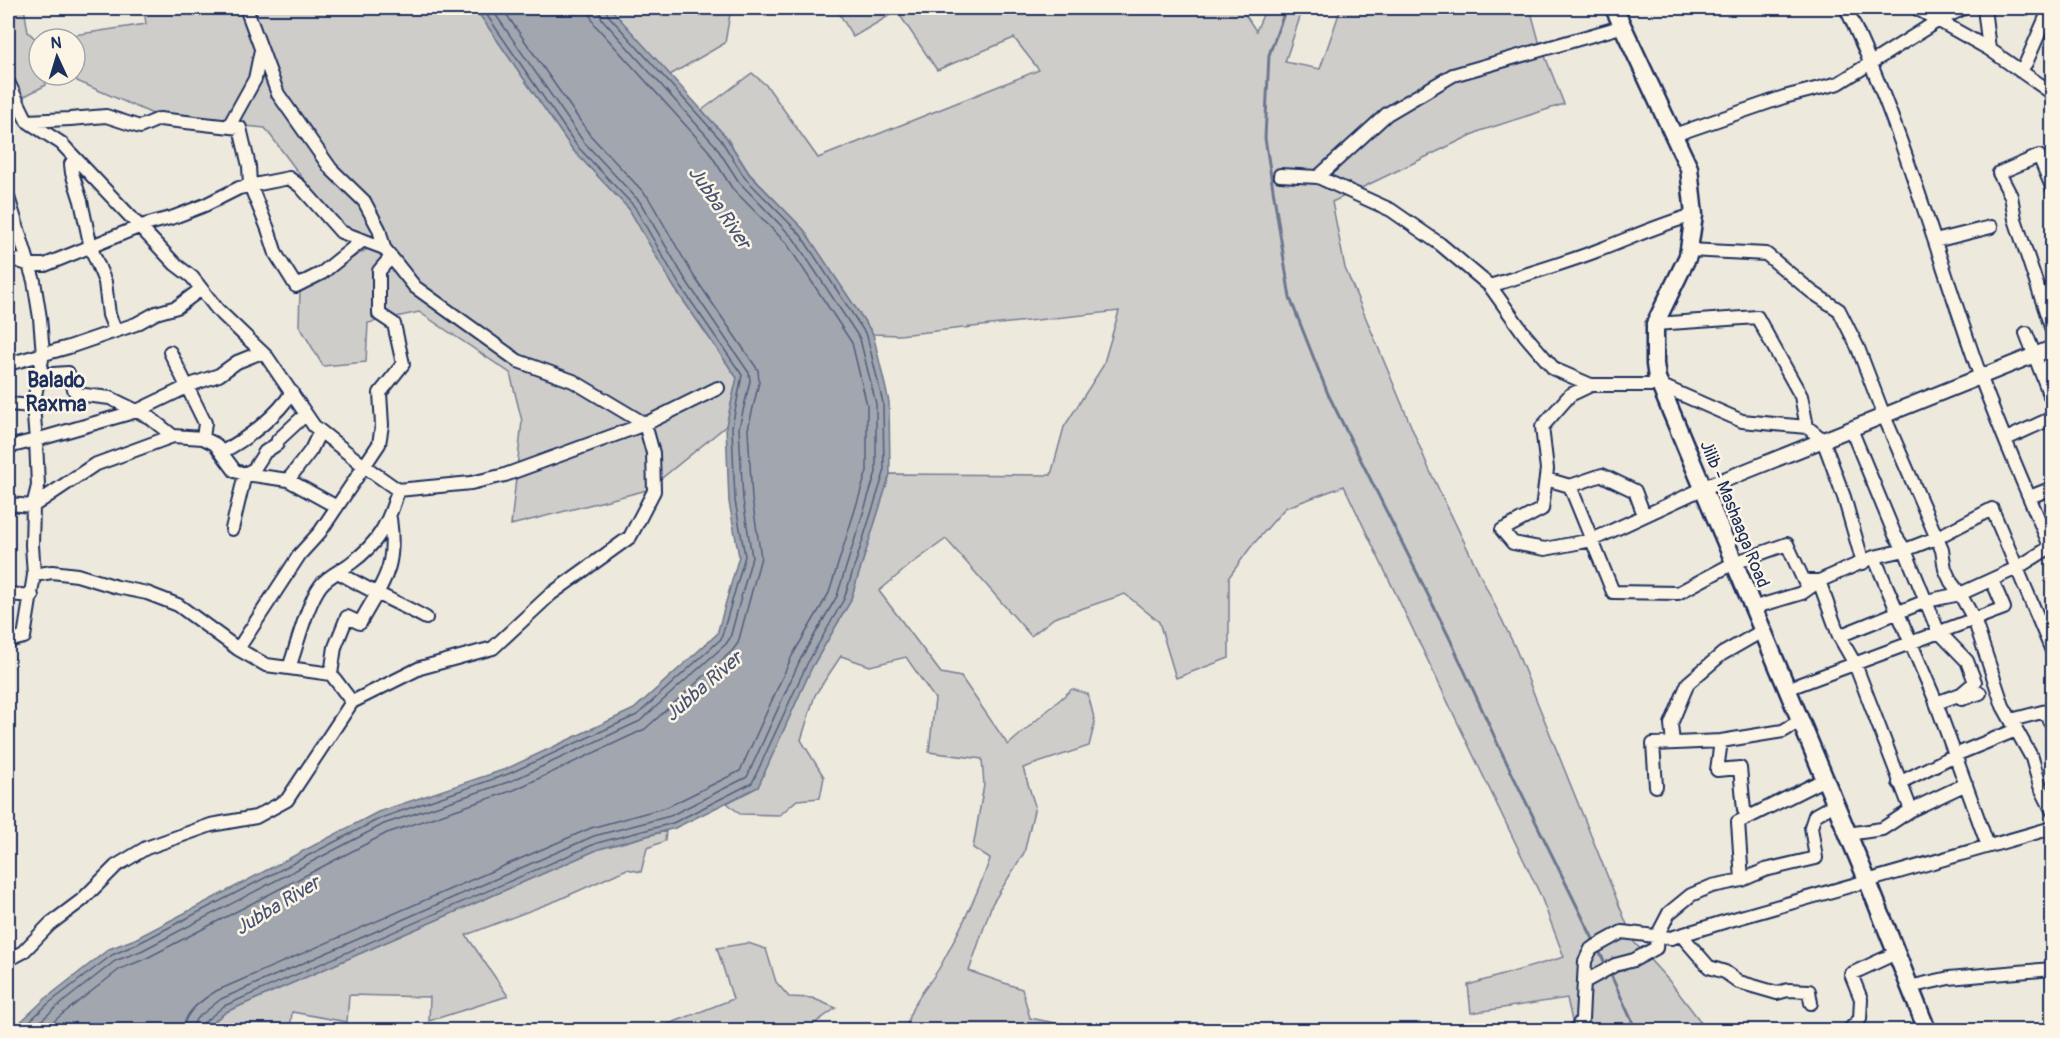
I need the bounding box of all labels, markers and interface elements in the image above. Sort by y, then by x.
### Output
north arrow [27,27,87,87]
text: N [50,33,62,53]
water label: Jubba River [683,161,758,256]
district label: Balado Raxma [26,367,87,418]
street label: Jilib - Mashaaga Road [1695,437,1775,591]
water label: Jubba River [659,644,749,727]
water label: Jubba River [230,869,327,941]

